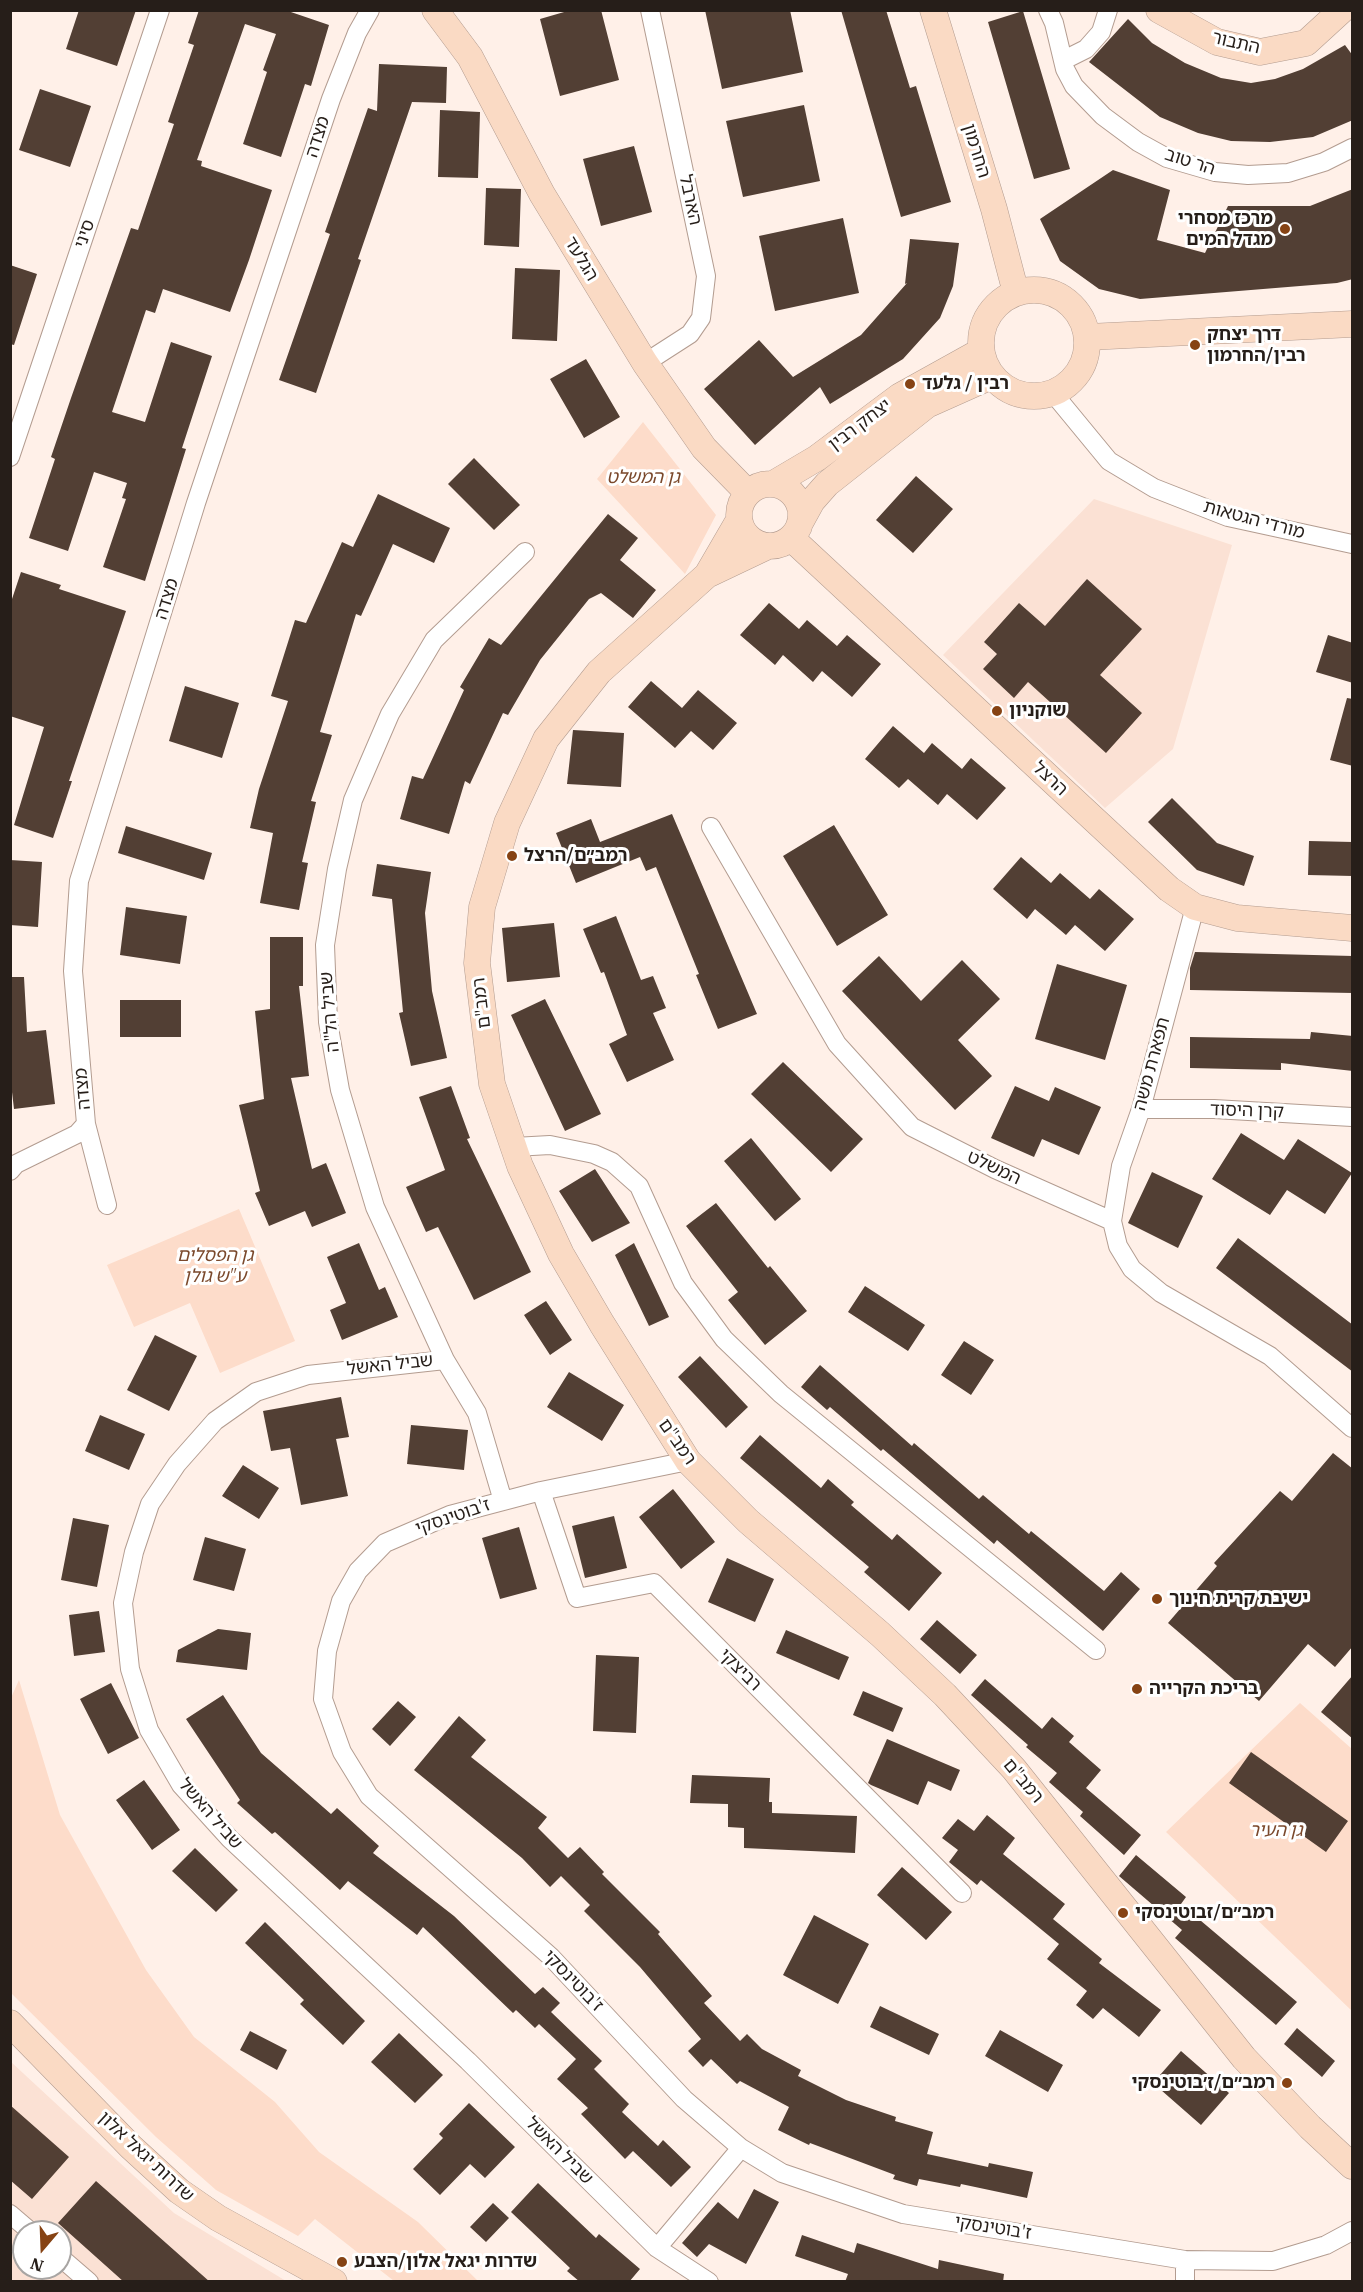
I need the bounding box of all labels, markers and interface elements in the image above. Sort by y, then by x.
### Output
street label: התבור [1210,27,1262,59]
street label: מצדה [301,114,335,160]
street label: החרמון [958,121,994,181]
street label: הר טוב [1162,144,1218,180]
street label: הארבל [674,173,706,227]
place label: מרכז מסחרי מגדל המים [1178,208,1273,250]
street label: סיני [70,217,100,251]
marker: מרכז מסחרי מגדל המים [1278,222,1292,236]
street label: הגלעד [559,233,603,285]
place label: דרך יצחק רבין/החרמון [1207,324,1306,366]
marker: דרך יצחק רבין/החרמון [1188,338,1202,352]
place label: רבין / גלעד [922,373,1009,395]
marker: רבין / גלעד [903,377,917,391]
street label: יצחק רבין [824,394,896,456]
park label: גן המשלט [606,467,680,489]
street label: מורדי הגטאות [1201,496,1307,544]
street label: מצדה [150,576,184,622]
place label: שוקניון [1009,700,1066,722]
marker: שוקניון [990,704,1004,718]
street label: הרצל [1028,757,1072,801]
place label: רמב״ם/הרצל [524,845,627,867]
marker: רמב״ם/הרצל [505,849,519,863]
street label: שביל הל"ה [316,971,344,1053]
street label: רמב"ם [468,976,496,1030]
street label: תפארת משה [1129,1015,1175,1113]
street label: מצדה [70,1067,96,1111]
street label: קרן היסוד [1210,1099,1284,1123]
street label: המשלט [964,1146,1024,1190]
park label: גן הפסלים ע"ש גולן [177,1245,253,1288]
street label: שביל האשל [346,1350,434,1380]
street label: רמב"ם [653,1415,701,1469]
street label: ז'בוטינסקי [413,1494,493,1540]
place label: ישיבת קרית חינוך [1169,1588,1308,1610]
marker: ישיבת קרית חינוך [1150,1592,1164,1606]
street label: רביצקי [714,1644,766,1696]
place label: בריכת הקרייה [1149,1678,1258,1700]
marker: בריכת הקרייה [1130,1682,1144,1696]
street label: רמב"ם [998,1754,1048,1808]
street label: שביל האשל [173,1774,247,1854]
park label: גן העיר [1250,1820,1302,1842]
place label: רמב״ם/זבוטינסקי [1135,1902,1274,1924]
marker: רמב״ם/זבוטינסקי [1116,1906,1130,1920]
street label: ז'בוטינסקי [538,1946,608,2016]
place label: רמב״ם/ז׳בוטינסקי [1131,2072,1275,2094]
marker: רמב״ם/ז׳בוטינסקי [1280,2076,1294,2090]
street label: שדרות יגאל אלון [94,2107,198,2207]
street label: שביל האשל [521,2113,597,2189]
street label: ז'בוטינסקי [953,2211,1033,2245]
north arrow [12,2220,72,2280]
place label: שדרות יגאל אלון/הצבע [354,2251,537,2273]
text: N [28,2254,46,2277]
marker: שדרות יגאל אלון/הצבע [335,2255,349,2269]

